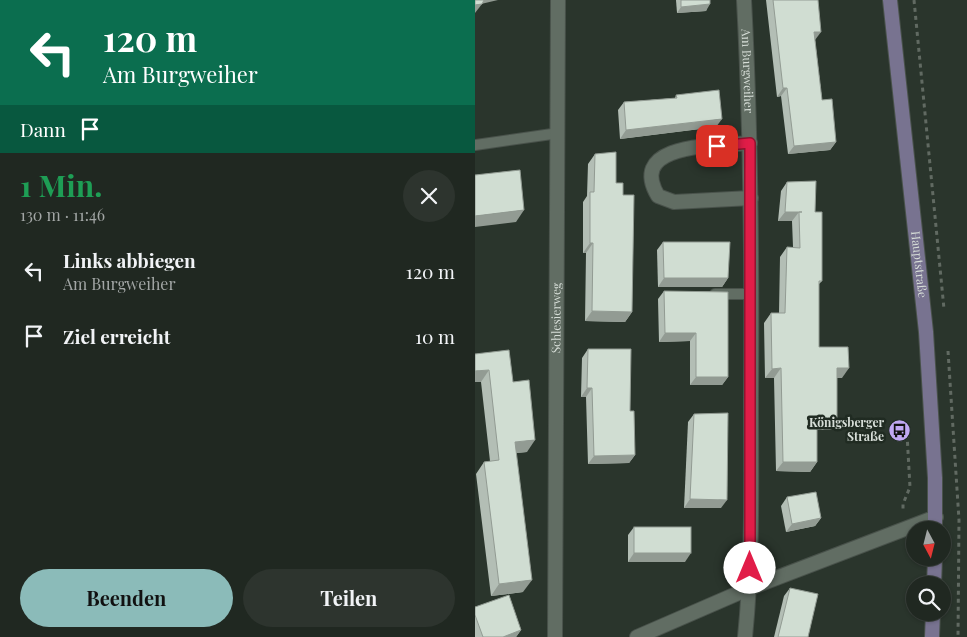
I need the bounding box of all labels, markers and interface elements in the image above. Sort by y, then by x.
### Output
text: 120 m [103,14,197,61]
icon: left [20,20,85,85]
street label: Am Burgweiher [738,27,758,114]
text: Am Burgweiher [103,59,258,89]
icon: arrive [76,115,104,143]
text: Dann [20,116,66,142]
pin [696,125,738,167]
icon: arrive [703,132,731,160]
text: 1 Min. [20,165,102,205]
button: close [403,170,455,222]
text: 130 m · 11:46 [20,204,105,225]
street label: Hauptstraße [908,230,931,299]
text: Links abbiegen [63,247,196,273]
icon: left [20,257,48,285]
text: 120 m [406,258,455,284]
text: Am Burgweiher [63,273,176,294]
street label: Schlesierweg [547,282,564,353]
icon: arrive [20,322,48,350]
text: Ziel erreicht [63,323,171,349]
text: 10 m [415,323,455,349]
place label: Königsberger Straße [809,414,884,444]
bus stop icon: Königsberger Straße [888,418,912,442]
north arrow [906,521,951,566]
map controls [906,521,951,621]
position arrow [723,541,775,593]
button: Beenden [20,569,233,627]
button: Teilen [243,569,455,627]
button: search [906,576,951,621]

